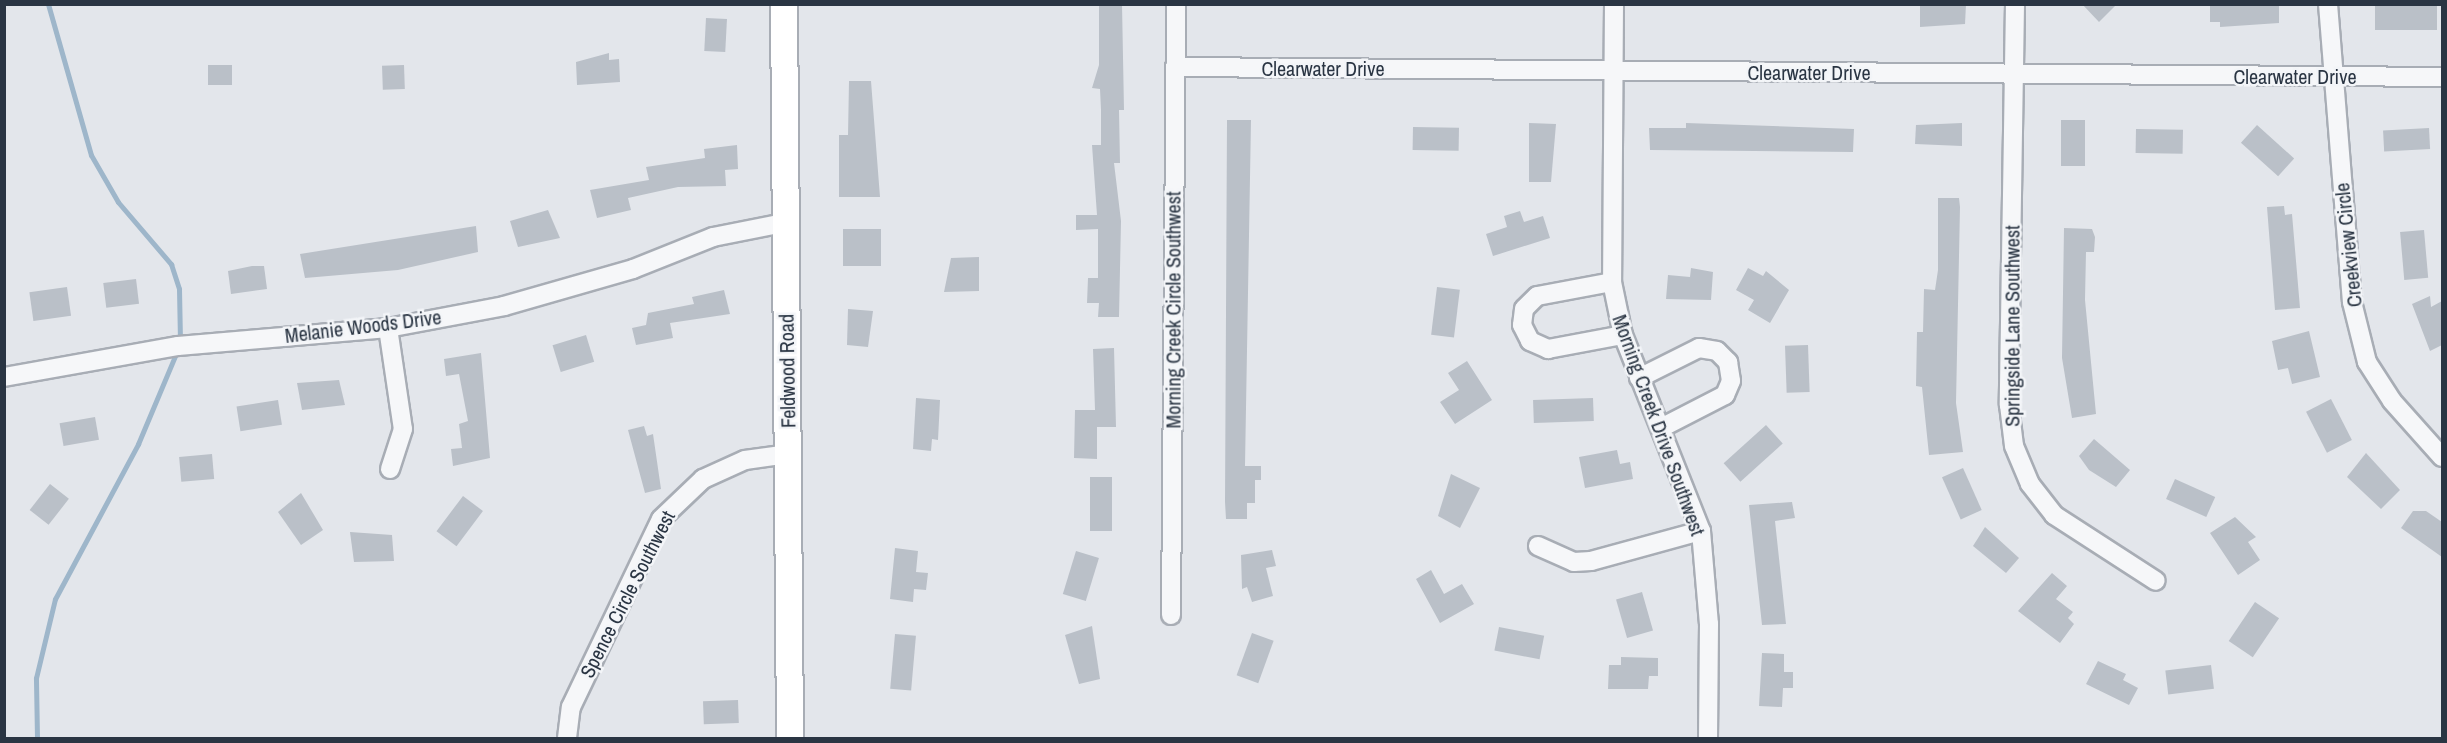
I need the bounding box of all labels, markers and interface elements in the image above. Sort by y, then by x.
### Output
street label: Clearwater Drive [1261,56,1385,80]
street label: Clearwater Drive [1747,60,1871,84]
street label: Clearwater Drive [2233,64,2357,88]
street label: Creekview Circle [2330,182,2366,308]
street label: Morning Creek Circle Southwest [1161,192,1185,428]
street label: Springside Lane Southwest [2000,225,2024,427]
street label: Melanie Woods Drive [283,304,443,348]
street label: Morning Creek Drive Southwest [1608,311,1710,539]
street label: Feldwood Road [774,314,800,428]
street label: Spence Circle Southwest [575,507,679,681]

